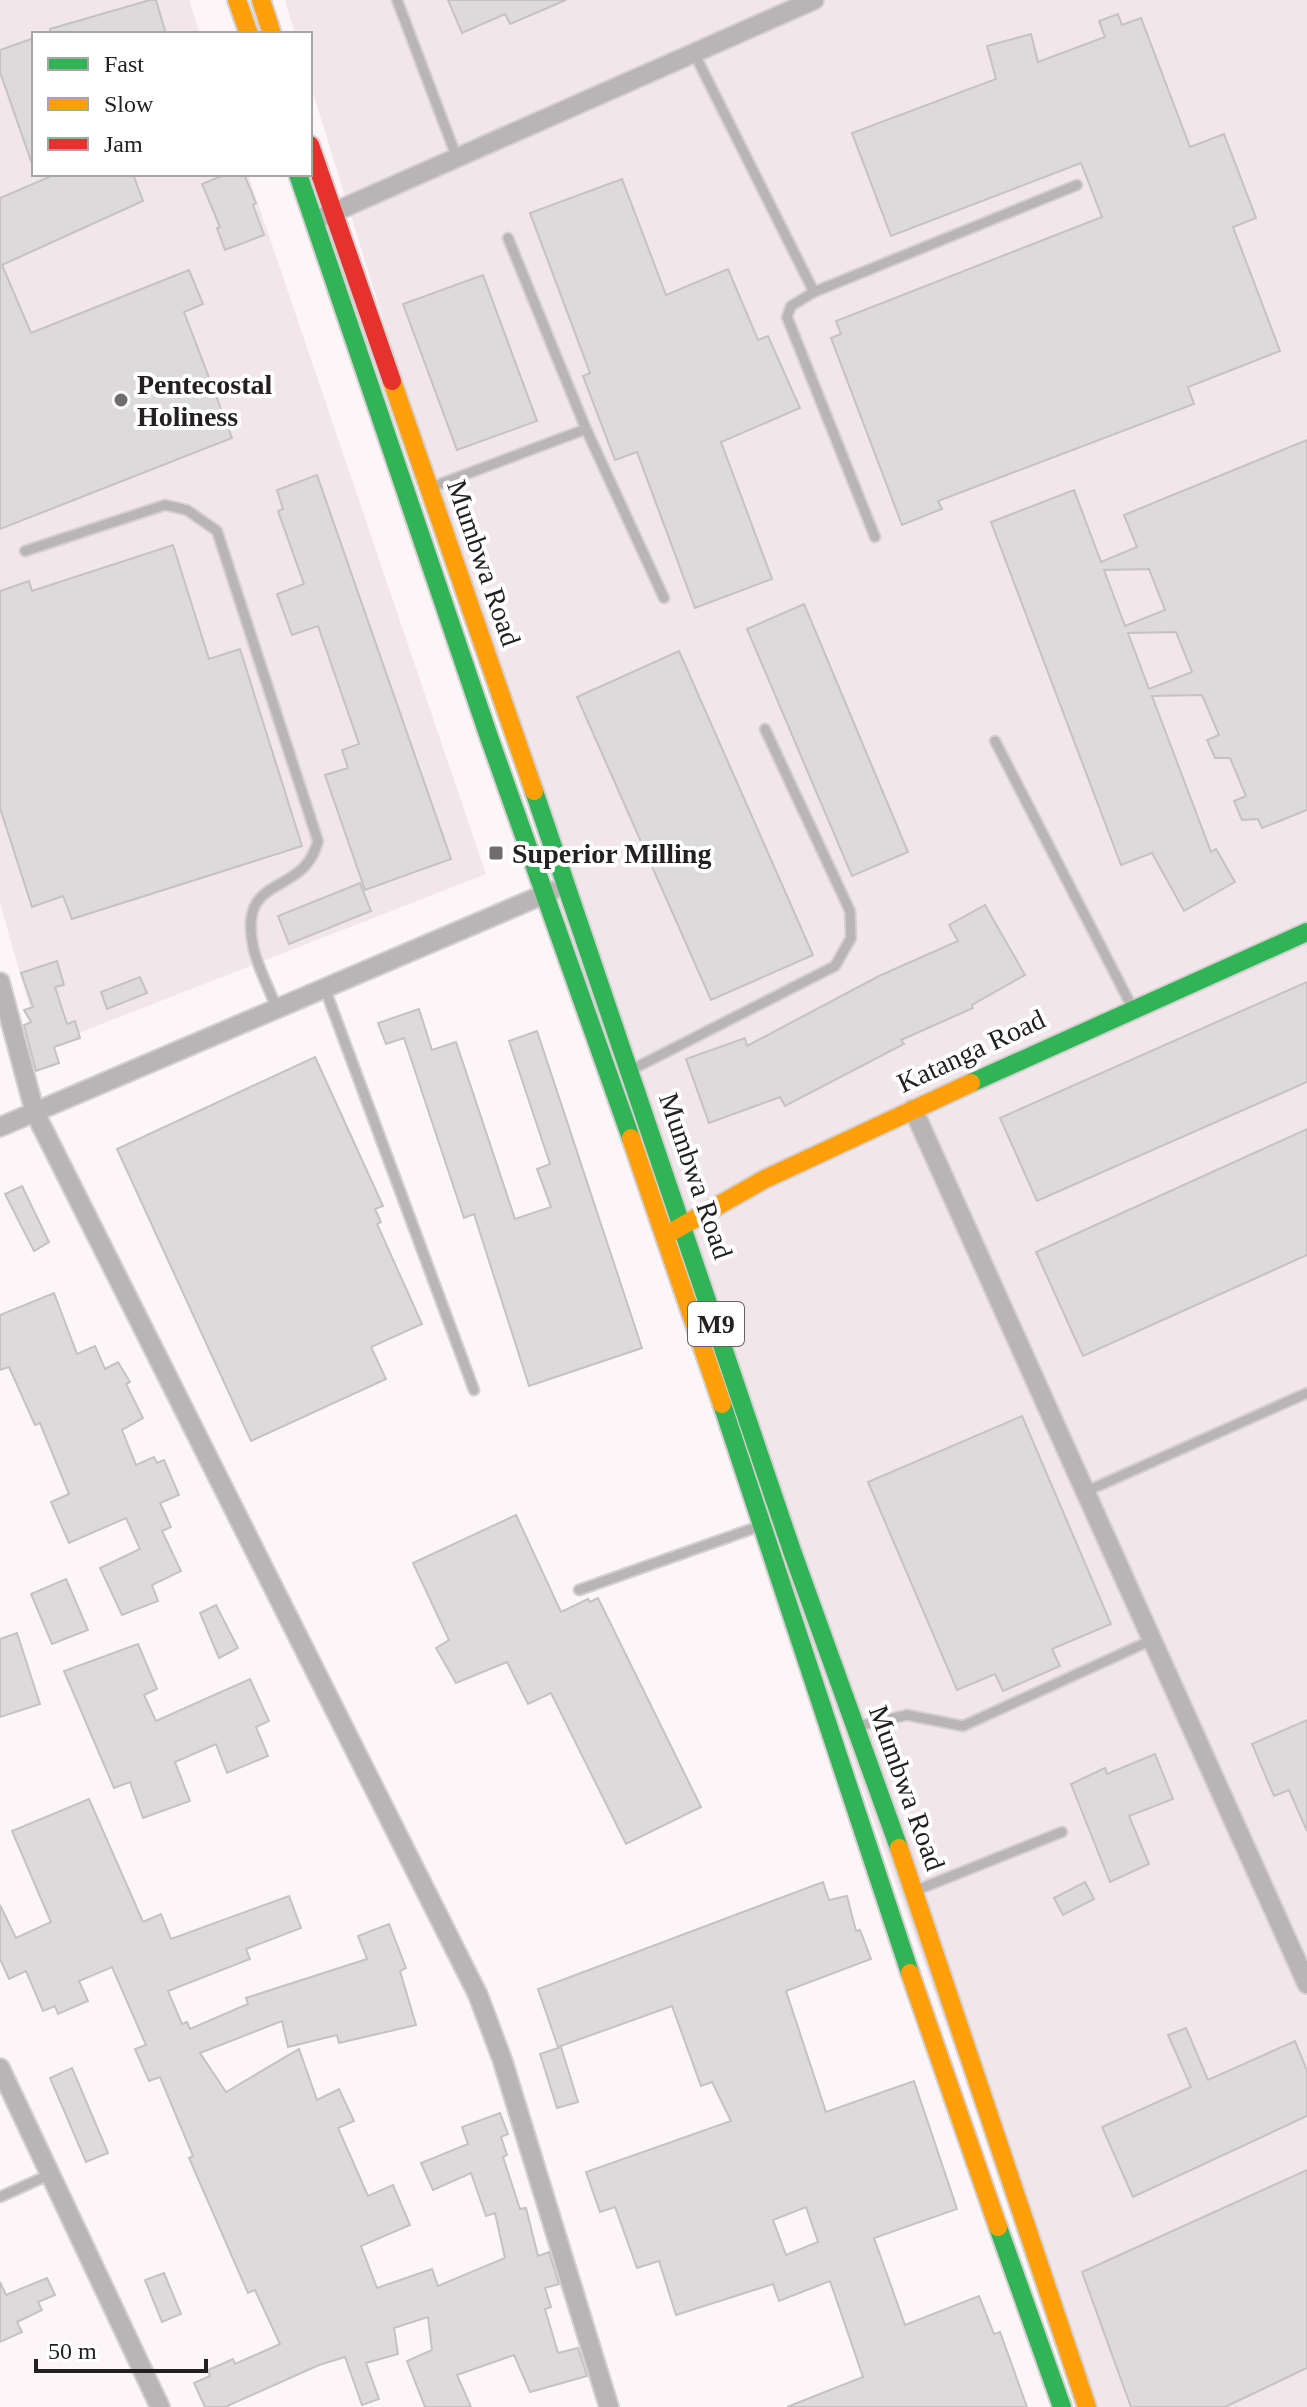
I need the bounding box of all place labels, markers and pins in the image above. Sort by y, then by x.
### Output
place label: Pentecostal Holiness [137,369,273,432]
marker: Pentecostal Holiness [112,391,130,409]
place label: Superior Milling [512,838,711,869]
marker: Superior Milling [487,844,505,862]

